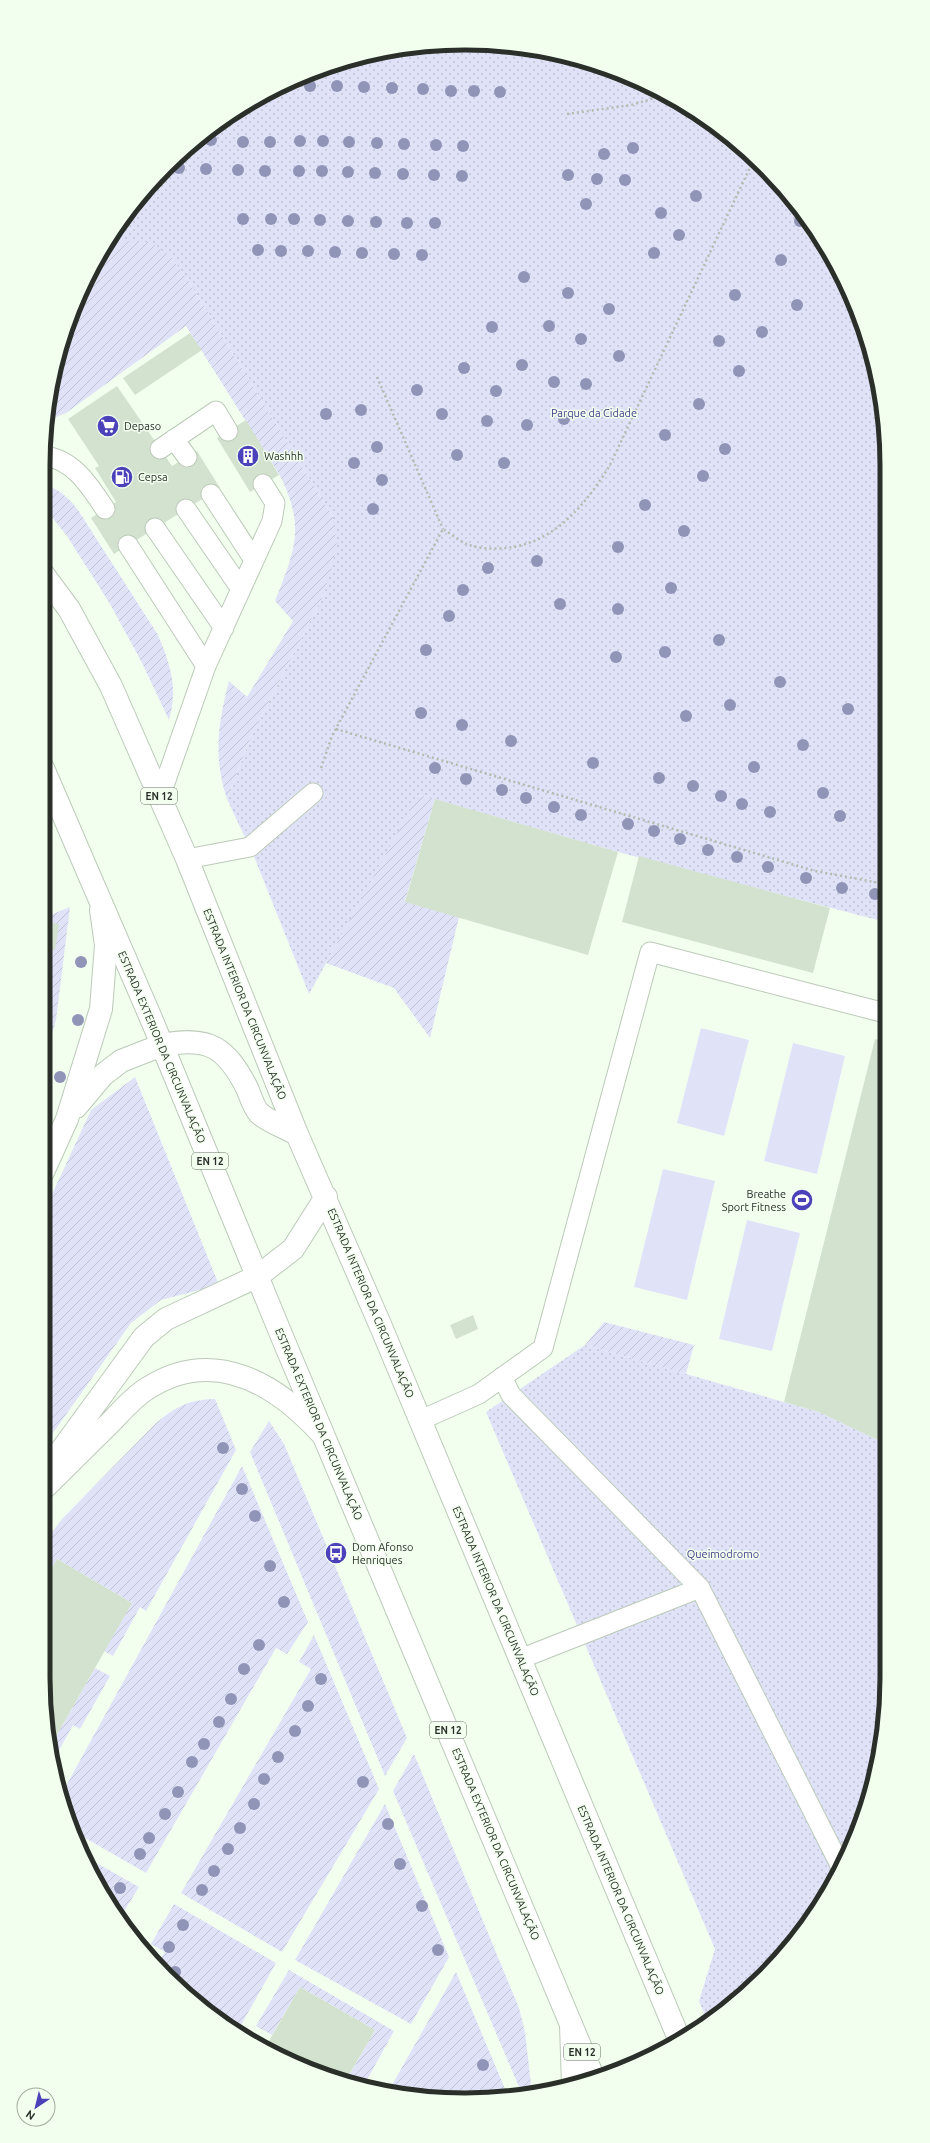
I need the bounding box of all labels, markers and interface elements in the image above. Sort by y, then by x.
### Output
park label: Parque da Cidade [551,407,637,419]
supermarket icon: Depaso [95,413,121,439]
place label: Depaso [124,420,161,432]
building icon: Washhh [235,443,261,469]
place label: Washhh [264,450,303,462]
fuel station icon: Cepsa [109,464,135,490]
place label: Cepsa [138,471,168,483]
road number: EN 12 [141,788,177,804]
street label: ESTRADA INTERIOR DA CIRCUNVALAÇÃO [201,907,289,1101]
street label: ESTRADA EXTERIOR DA CIRCUNVALAÇÃO [116,949,208,1145]
road number: EN 12 [192,1153,228,1169]
sports icon: Breathe Sport Fitness [789,1187,815,1213]
place label: Breathe Sport Fitness [722,1188,786,1213]
street label: ESTRADA INTERIOR DA CIRCUNVALAÇÃO [325,1206,417,1400]
street label: ESTRADA EXTERIOR DA CIRCUNVALAÇÃO [273,1326,365,1522]
street label: ESTRADA INTERIOR DA CIRCUNVALAÇÃO [450,1504,542,1698]
bus stop icon: Dom Afonso Henriques [323,1540,349,1566]
place label: Dom Afonso Henriques [352,1541,413,1566]
park label: Queimodromo [687,1548,759,1560]
road number: EN 12 [430,1722,466,1738]
street label: ESTRADA EXTERIOR DA CIRCUNVALAÇÃO [450,1746,542,1942]
street label: ESTRADA INTERIOR DA CIRCUNVALAÇÃO [575,1803,667,1997]
road number: EN 12 [564,2044,600,2060]
north arrow [16,2087,56,2127]
text: N [23,2108,37,2122]

